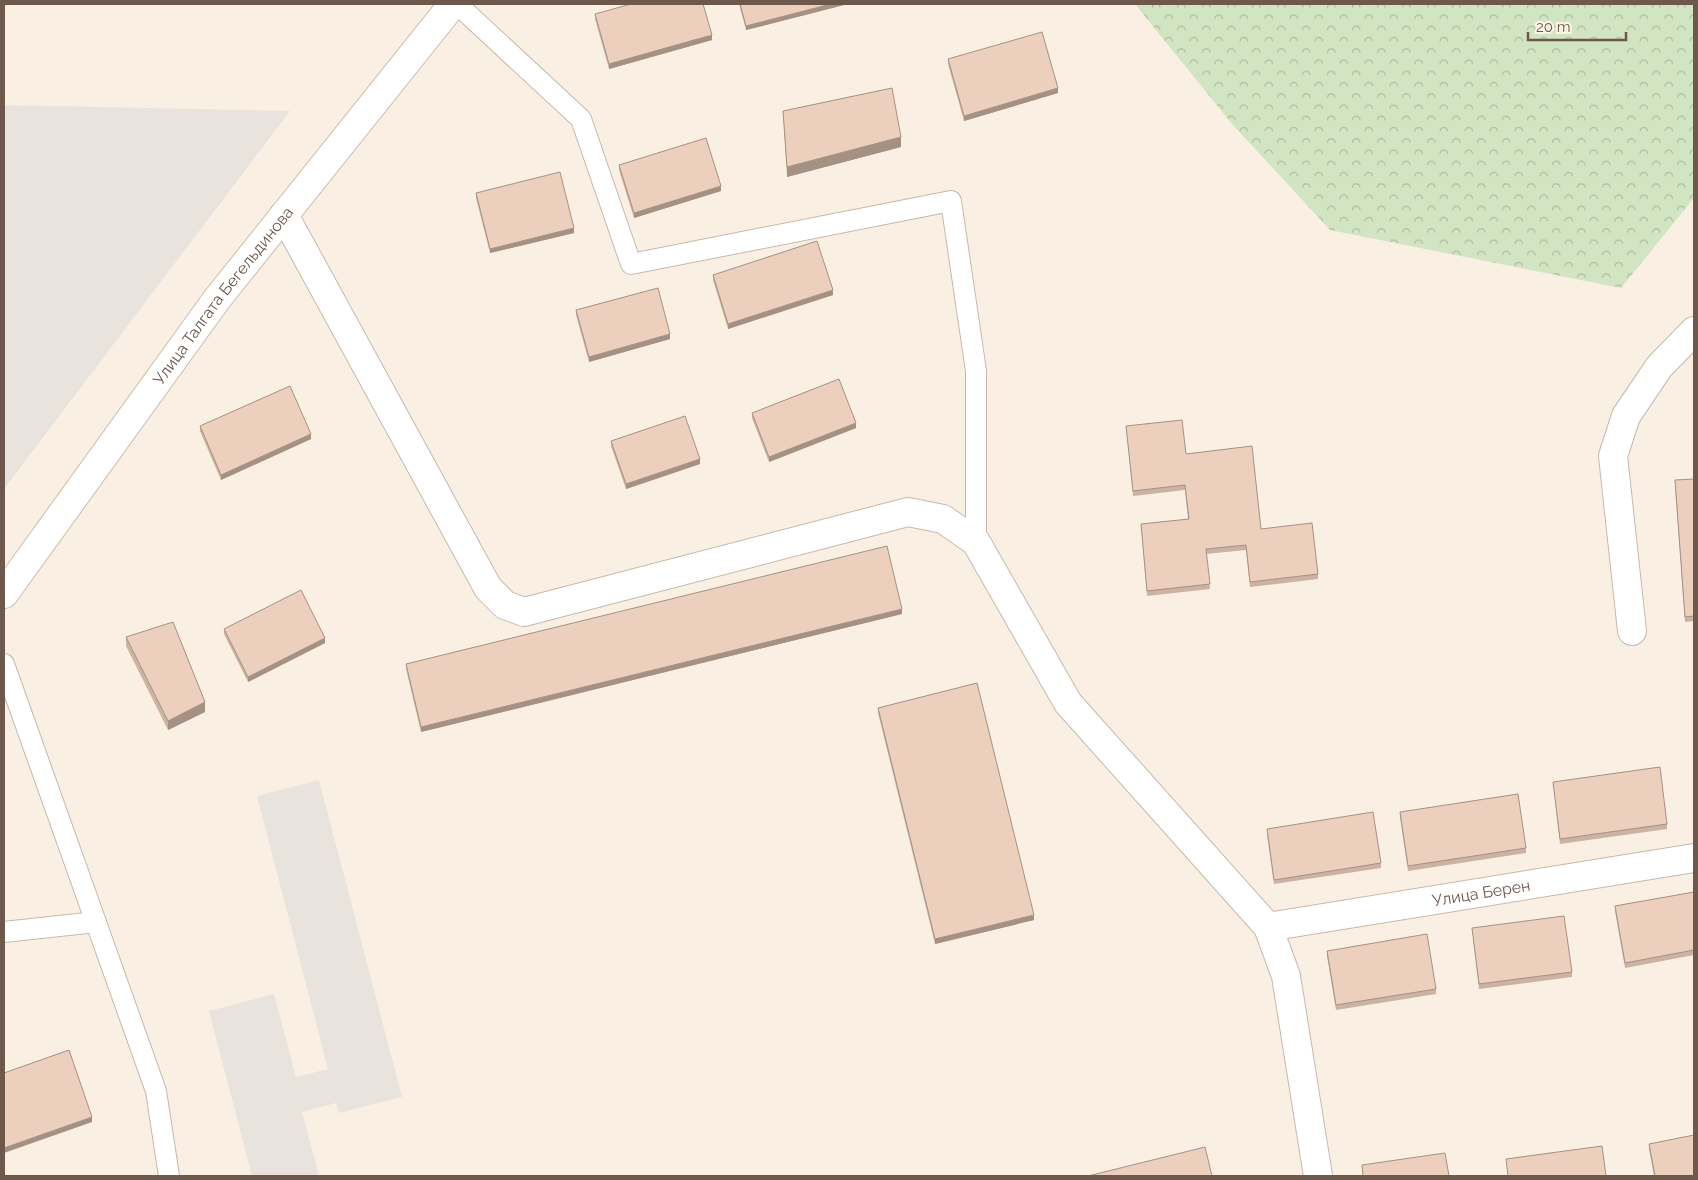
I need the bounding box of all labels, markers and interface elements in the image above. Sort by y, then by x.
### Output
scale bar [1528,10,1626,42]
text: 20 m [1536,18,1571,36]
street label: Улица Талгата Бегельдинова [149,203,297,388]
street label: Улица Берен [1431,875,1532,910]

